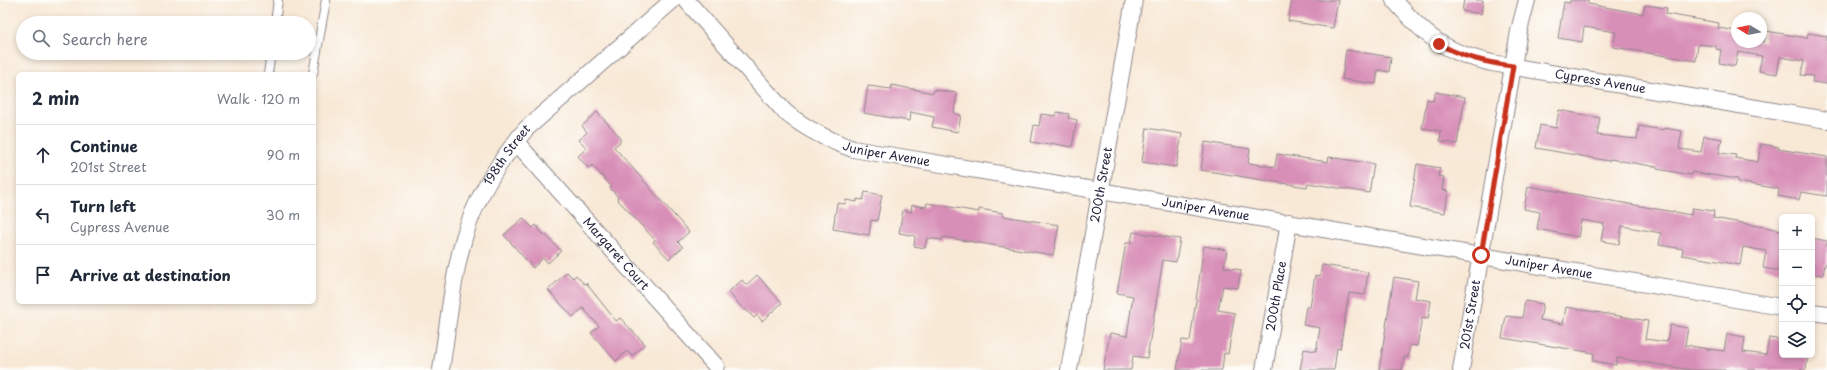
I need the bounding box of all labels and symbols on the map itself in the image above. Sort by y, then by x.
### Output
north arrow [1731,12,1767,48]
route end [1430,35,1448,53]
street label: Cypress Avenue [1554,64,1648,97]
street label: 198th Street [478,119,534,189]
street label: Juniper Avenue [840,136,932,170]
street label: 200th Street [1085,145,1116,224]
street label: Juniper Avenue [1161,192,1251,224]
street label: Margaret Court [579,213,654,294]
route start [1472,246,1490,264]
street label: Juniper Avenue [1504,250,1595,283]
street label: 200th Place [1261,260,1290,332]
street label: 201st Street [1455,278,1484,351]

